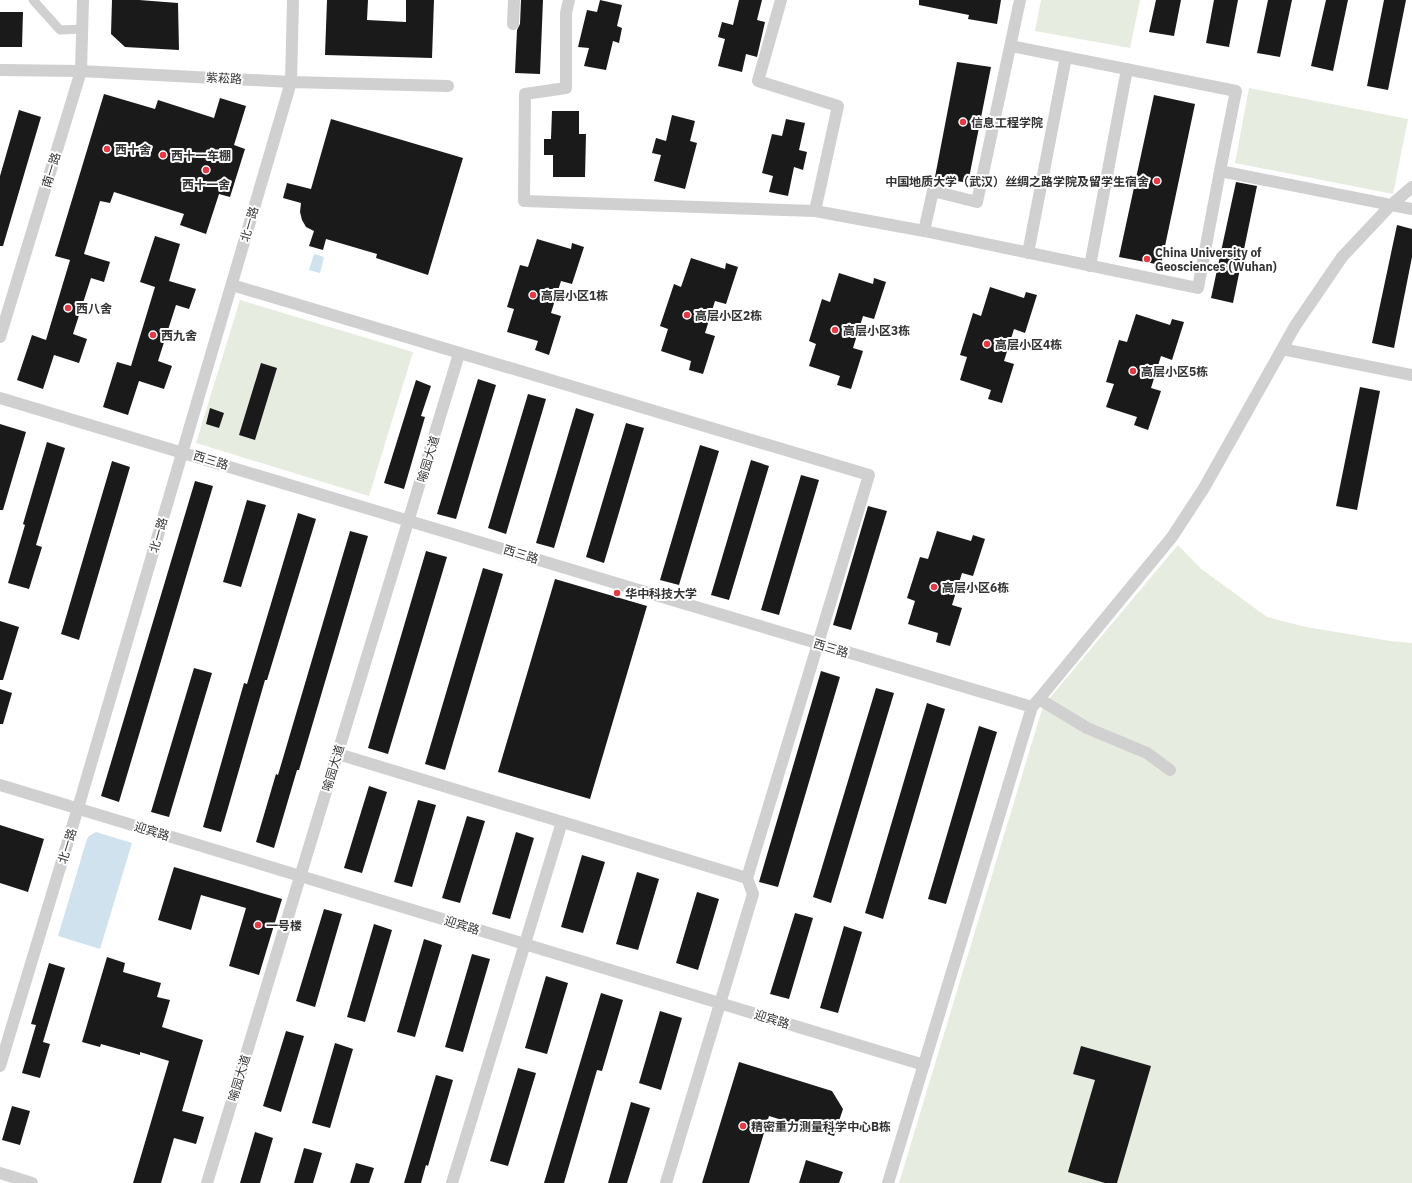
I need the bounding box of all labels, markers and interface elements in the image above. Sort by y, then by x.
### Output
street label: 紫菘路 [206,70,242,86]
place label: 信息工程学院 [971,115,1043,130]
marker: 信息工程学院 [958,117,968,127]
place label: 西十舍 [115,142,151,157]
marker: 西十舍 [102,144,112,154]
place label: 西十一车棚 [171,148,231,163]
marker: 西十一车棚 [158,150,168,160]
street label: 南一路 [39,151,63,189]
marker: 西十一舍 [201,165,211,175]
place label: 中国地质大学（武汉）丝绸之路学院及留学生宿舍 [885,174,1149,189]
marker: 中国地质大学（武汉）丝绸之路学院及留学生宿舍 [1152,176,1162,186]
place label: 西十一舍 [182,177,230,192]
street label: 北一路 [237,205,261,243]
place label: China University of Geosciences (Wuhan) [1155,245,1277,274]
marker: China University of Geosciences (Wuhan) [1142,254,1152,264]
place label: 高层小区1栋 [541,288,608,303]
marker: 高层小区1栋 [528,290,538,300]
place label: 西八舍 [76,301,112,316]
marker: 西八舍 [63,303,73,313]
place label: 高层小区2栋 [695,308,762,323]
marker: 高层小区2栋 [682,310,692,320]
place label: 高层小区3栋 [843,323,910,338]
marker: 高层小区3栋 [830,325,840,335]
place label: 西九舍 [161,328,197,343]
marker: 西九舍 [148,330,158,340]
place label: 高层小区4栋 [995,337,1062,352]
marker: 高层小区4栋 [982,339,992,349]
place label: 高层小区5栋 [1141,364,1208,379]
marker: 高层小区5栋 [1128,366,1138,376]
street label: 喻园大道 [414,434,442,484]
street label: 西三路 [192,448,230,472]
street label: 北一路 [146,516,170,554]
street label: 西三路 [502,542,540,566]
place label: 高层小区6栋 [942,580,1009,595]
marker: 高层小区6栋 [929,582,939,592]
place label: 华中科技大学 [625,586,697,601]
marker: 华中科技大学 [612,588,622,598]
street label: 西三路 [812,636,850,660]
street label: 喻园大道 [319,743,347,793]
street label: 迎宾路 [133,819,171,843]
street label: 北一路 [55,827,79,865]
street label: 迎宾路 [443,913,481,937]
place label: 一号楼 [266,918,302,933]
marker: 一号楼 [253,920,263,930]
street label: 迎宾路 [753,1007,791,1031]
street label: 喻园大道 [225,1053,253,1103]
place label: 精密重力测量科学中心B栋 [751,1119,891,1134]
marker: 精密重力测量科学中心B栋 [738,1121,748,1131]

